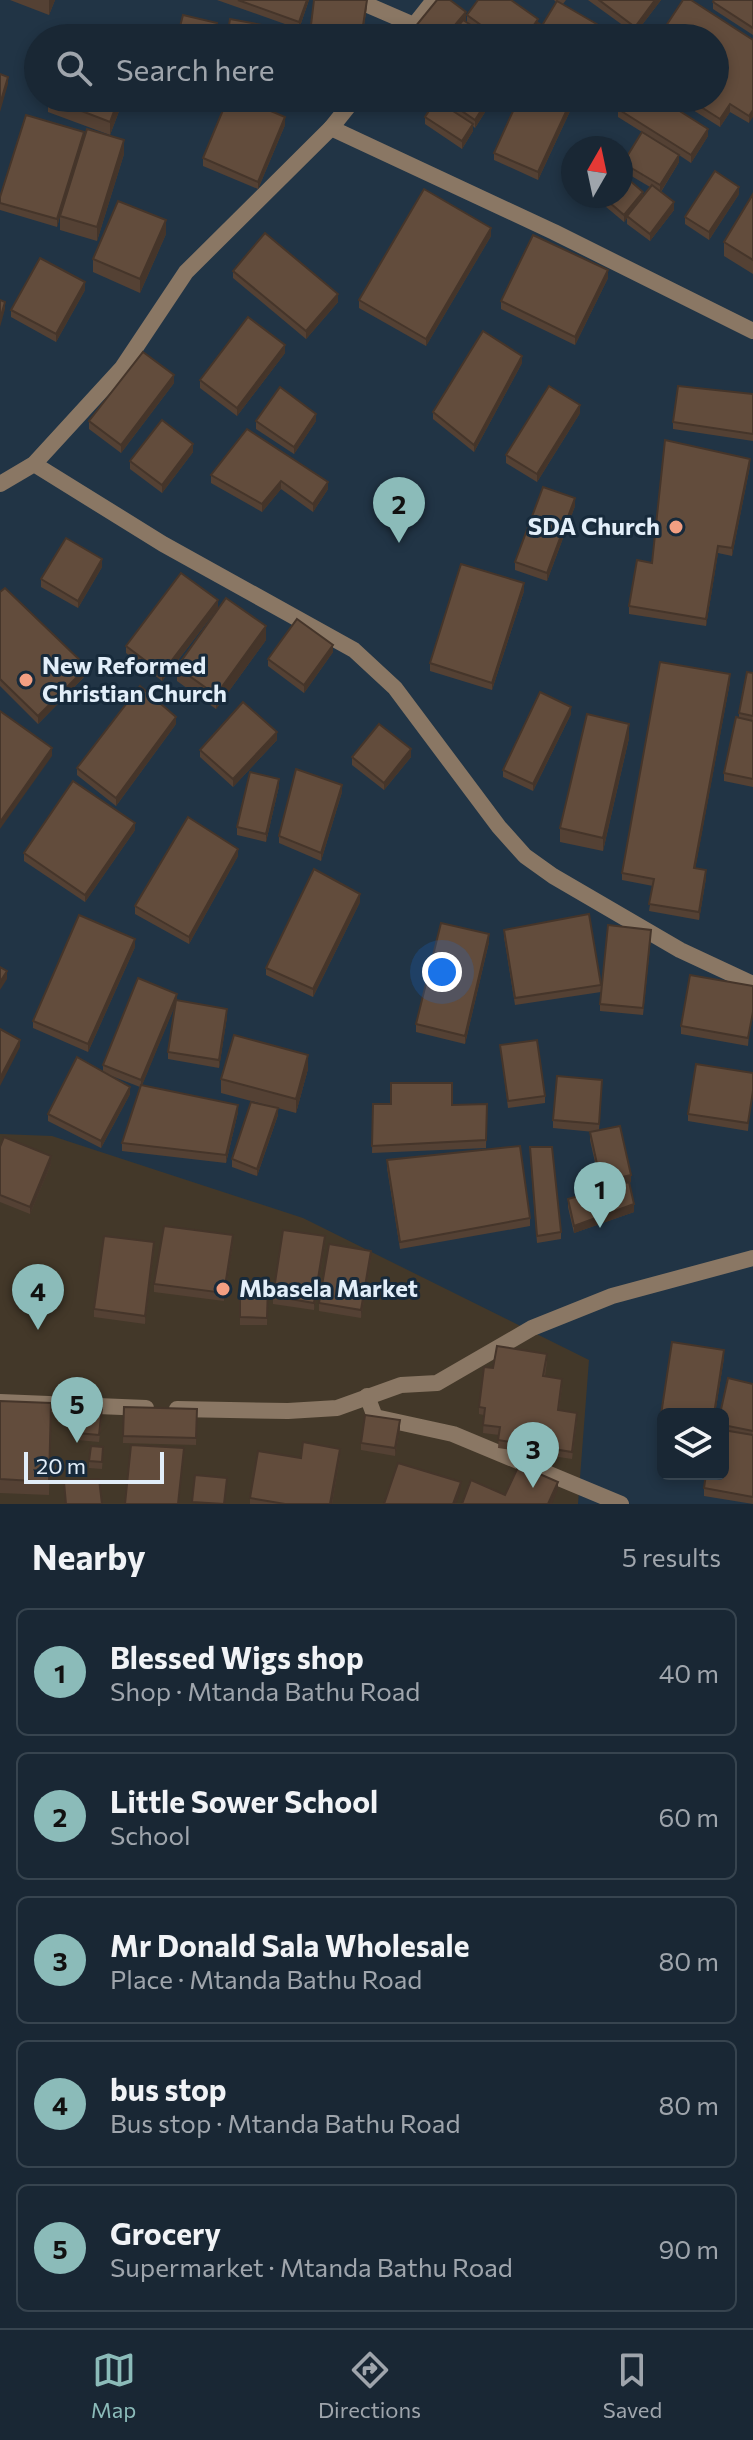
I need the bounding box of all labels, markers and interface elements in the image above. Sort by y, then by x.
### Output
search box [24,24,729,112]
icon: search [52,46,96,90]
text: Search here [116,50,275,87]
north arrow [561,136,633,208]
pin: 2 [373,477,425,543]
place label: SDA Church [528,511,660,540]
marker: SDA Church [667,518,685,536]
place label: New Reformed Christian Church [42,650,227,707]
marker: New Reformed Christian Church [17,671,35,689]
your location [422,952,462,992]
pin: 1 [574,1162,626,1228]
pin: 4 [12,1264,64,1330]
place label: Mbasela Market [239,1273,418,1302]
marker: Mbasela Market [214,1280,232,1298]
pin: 5 [51,1377,103,1443]
map controls [657,1408,729,1480]
button: layers [657,1408,729,1480]
pin: 3 [507,1422,559,1488]
scale bar [24,1448,164,1484]
text: 20 m [36,1452,86,1479]
text: Nearby [32,1535,146,1577]
text: 5 results [622,1541,721,1572]
text: Blessed Wigs shop [110,1638,364,1675]
text: 1 [54,1657,66,1688]
text: 40 m [659,1657,719,1688]
text: Shop · Mtanda Bathu Road [110,1675,420,1706]
text: Little Sower School [110,1782,378,1819]
text: 2 [53,1801,67,1832]
text: 60 m [659,1801,719,1832]
text: School [110,1819,191,1850]
text: Mr Donald Sala Wholesale [110,1926,470,1963]
text: 3 [52,1945,68,1976]
text: 80 m [659,1945,719,1976]
text: Place · Mtanda Bathu Road [110,1963,422,1994]
text: bus stop [110,2070,227,2107]
text: 4 [52,2089,68,2120]
text: 80 m [659,2089,719,2120]
text: Bus stop · Mtanda Bathu Road [110,2107,461,2138]
text: Grocery [110,2214,221,2251]
text: 5 [52,2233,68,2264]
text: 90 m [659,2233,719,2264]
text: Supermarket · Mtanda Bathu Road [110,2251,513,2282]
tab: Map [91,2348,136,2423]
tab: Directions [318,2348,421,2423]
tab: Saved [603,2348,662,2423]

